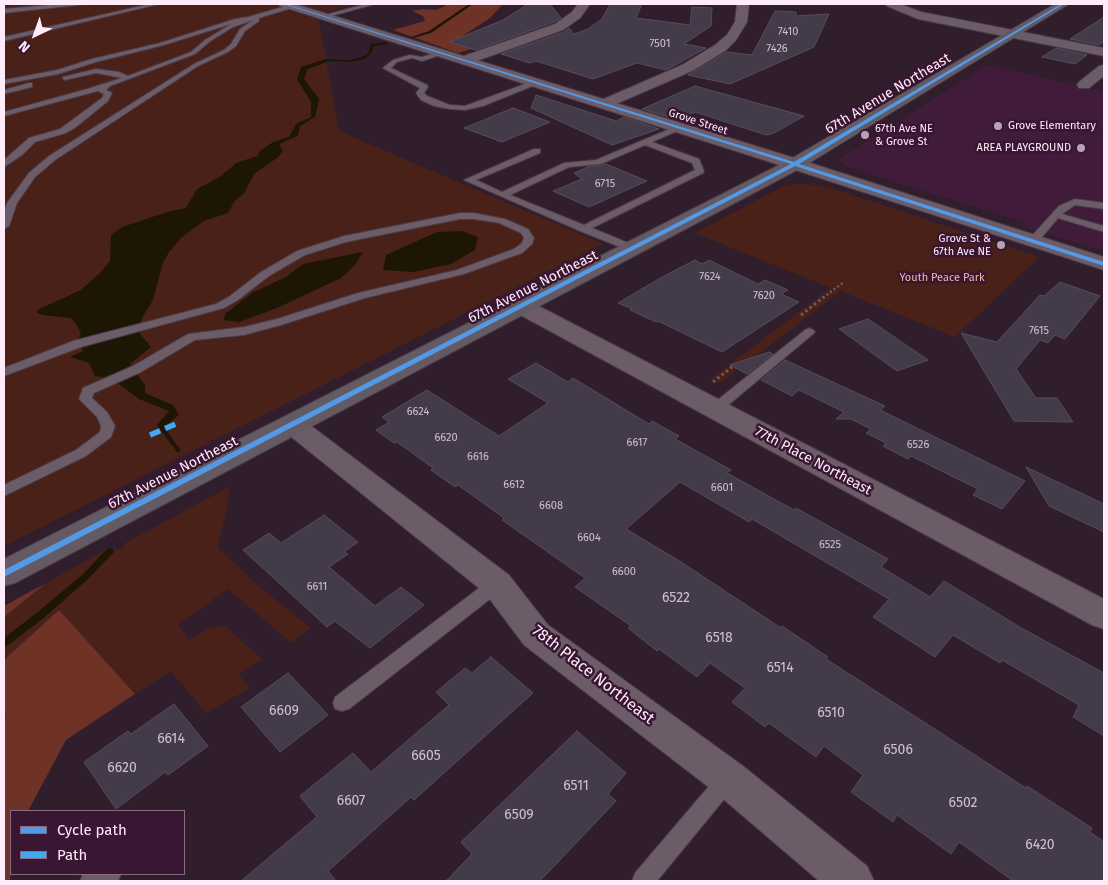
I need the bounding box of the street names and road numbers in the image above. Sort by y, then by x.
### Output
street label: 67th Avenue Northeast [822,50,954,138]
street label: Grove Street [667,106,729,138]
street label: 67th Avenue Northeast [465,247,601,327]
street label: 77th Place Northeast [752,423,874,499]
street label: 67th Avenue Northeast [105,433,241,513]
street label: 78th Place Northeast [528,621,658,729]

